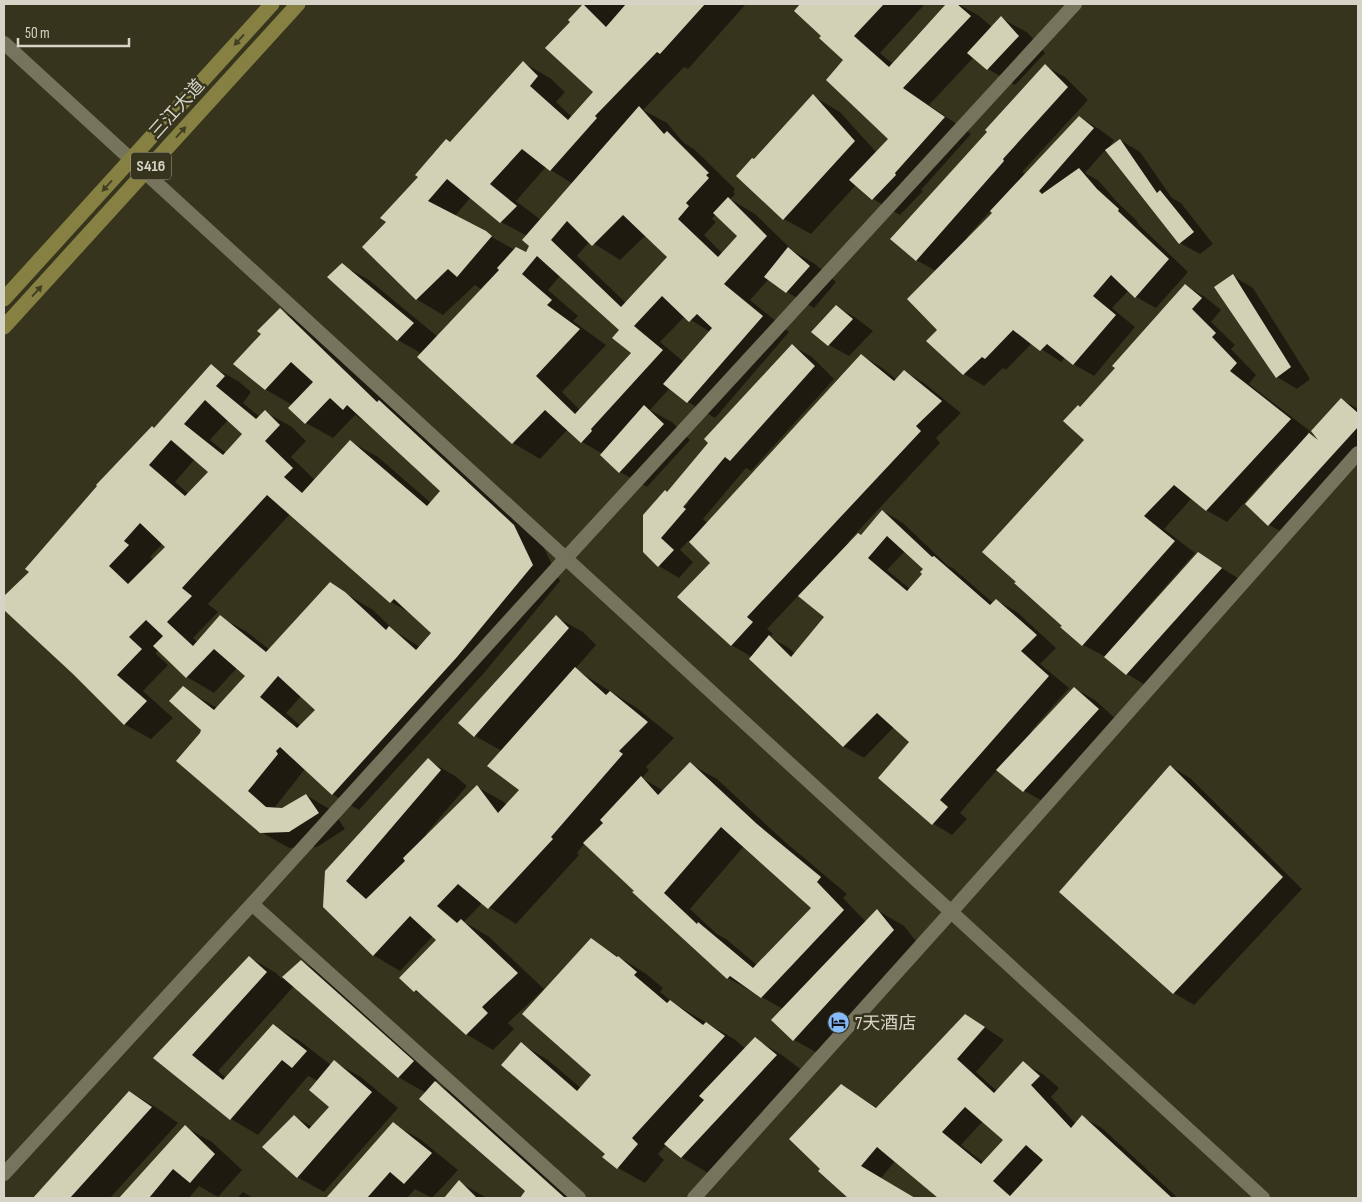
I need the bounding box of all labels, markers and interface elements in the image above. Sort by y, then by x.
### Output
scale bar [18,15,129,47]
text: 50 m [25,24,50,43]
one-way arrow [234,33,245,46]
street label: 三江大道 [145,75,209,143]
one-way arrow [176,126,187,139]
road number: S416 [131,153,171,180]
one-way arrow [101,179,112,192]
one-way arrow [31,286,43,298]
hotel icon: 7天酒店 [827,1011,851,1035]
place label: 7天酒店 [855,1013,916,1034]

